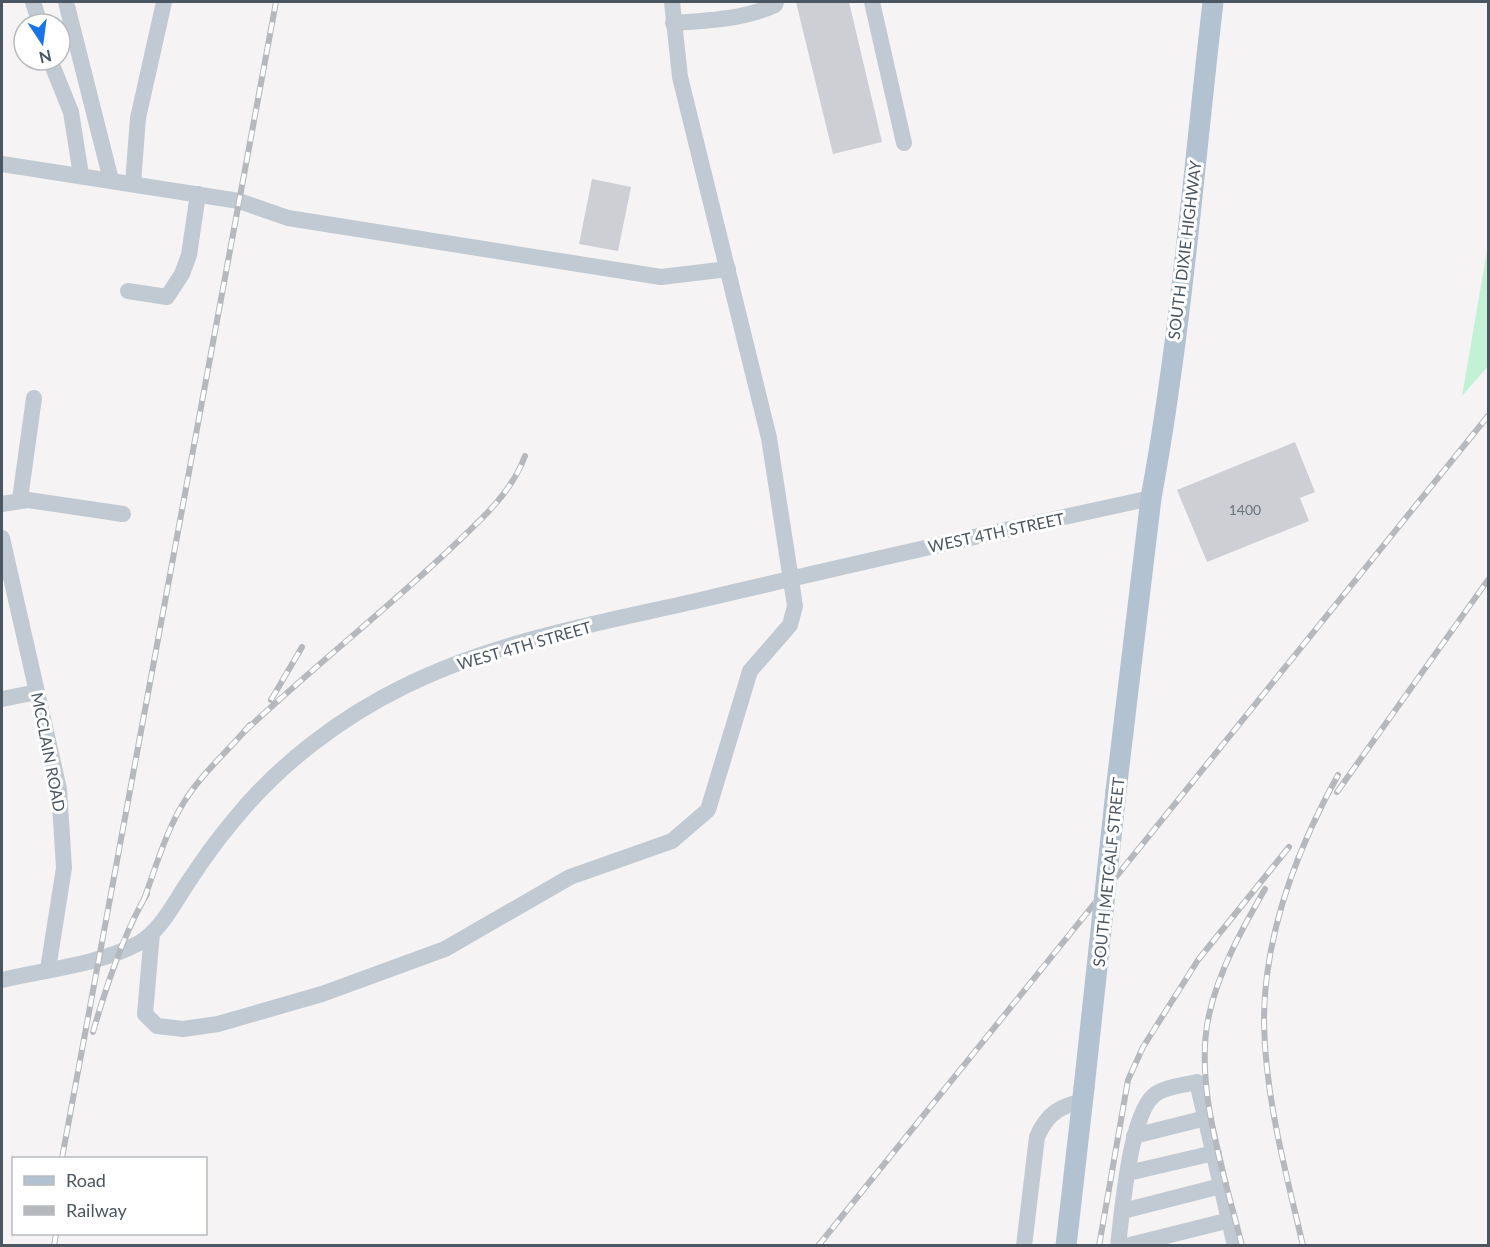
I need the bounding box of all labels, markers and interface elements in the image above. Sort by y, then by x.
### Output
north arrow [12,12,72,72]
text: N [37,46,54,68]
street label: SOUTH DIXIE HIGHWAY [1164,159,1204,341]
house number: 1400 [1229,501,1261,518]
street label: WEST 4TH STREET [926,508,1066,556]
street label: WEST 4TH STREET [455,617,594,673]
street label: MCCLAIN ROAD [28,691,70,813]
street label: SOUTH METCALF STREET [1089,776,1127,968]
legend [12,1157,207,1235]
text: Road [66,1169,106,1191]
text: Railway [66,1199,127,1221]

